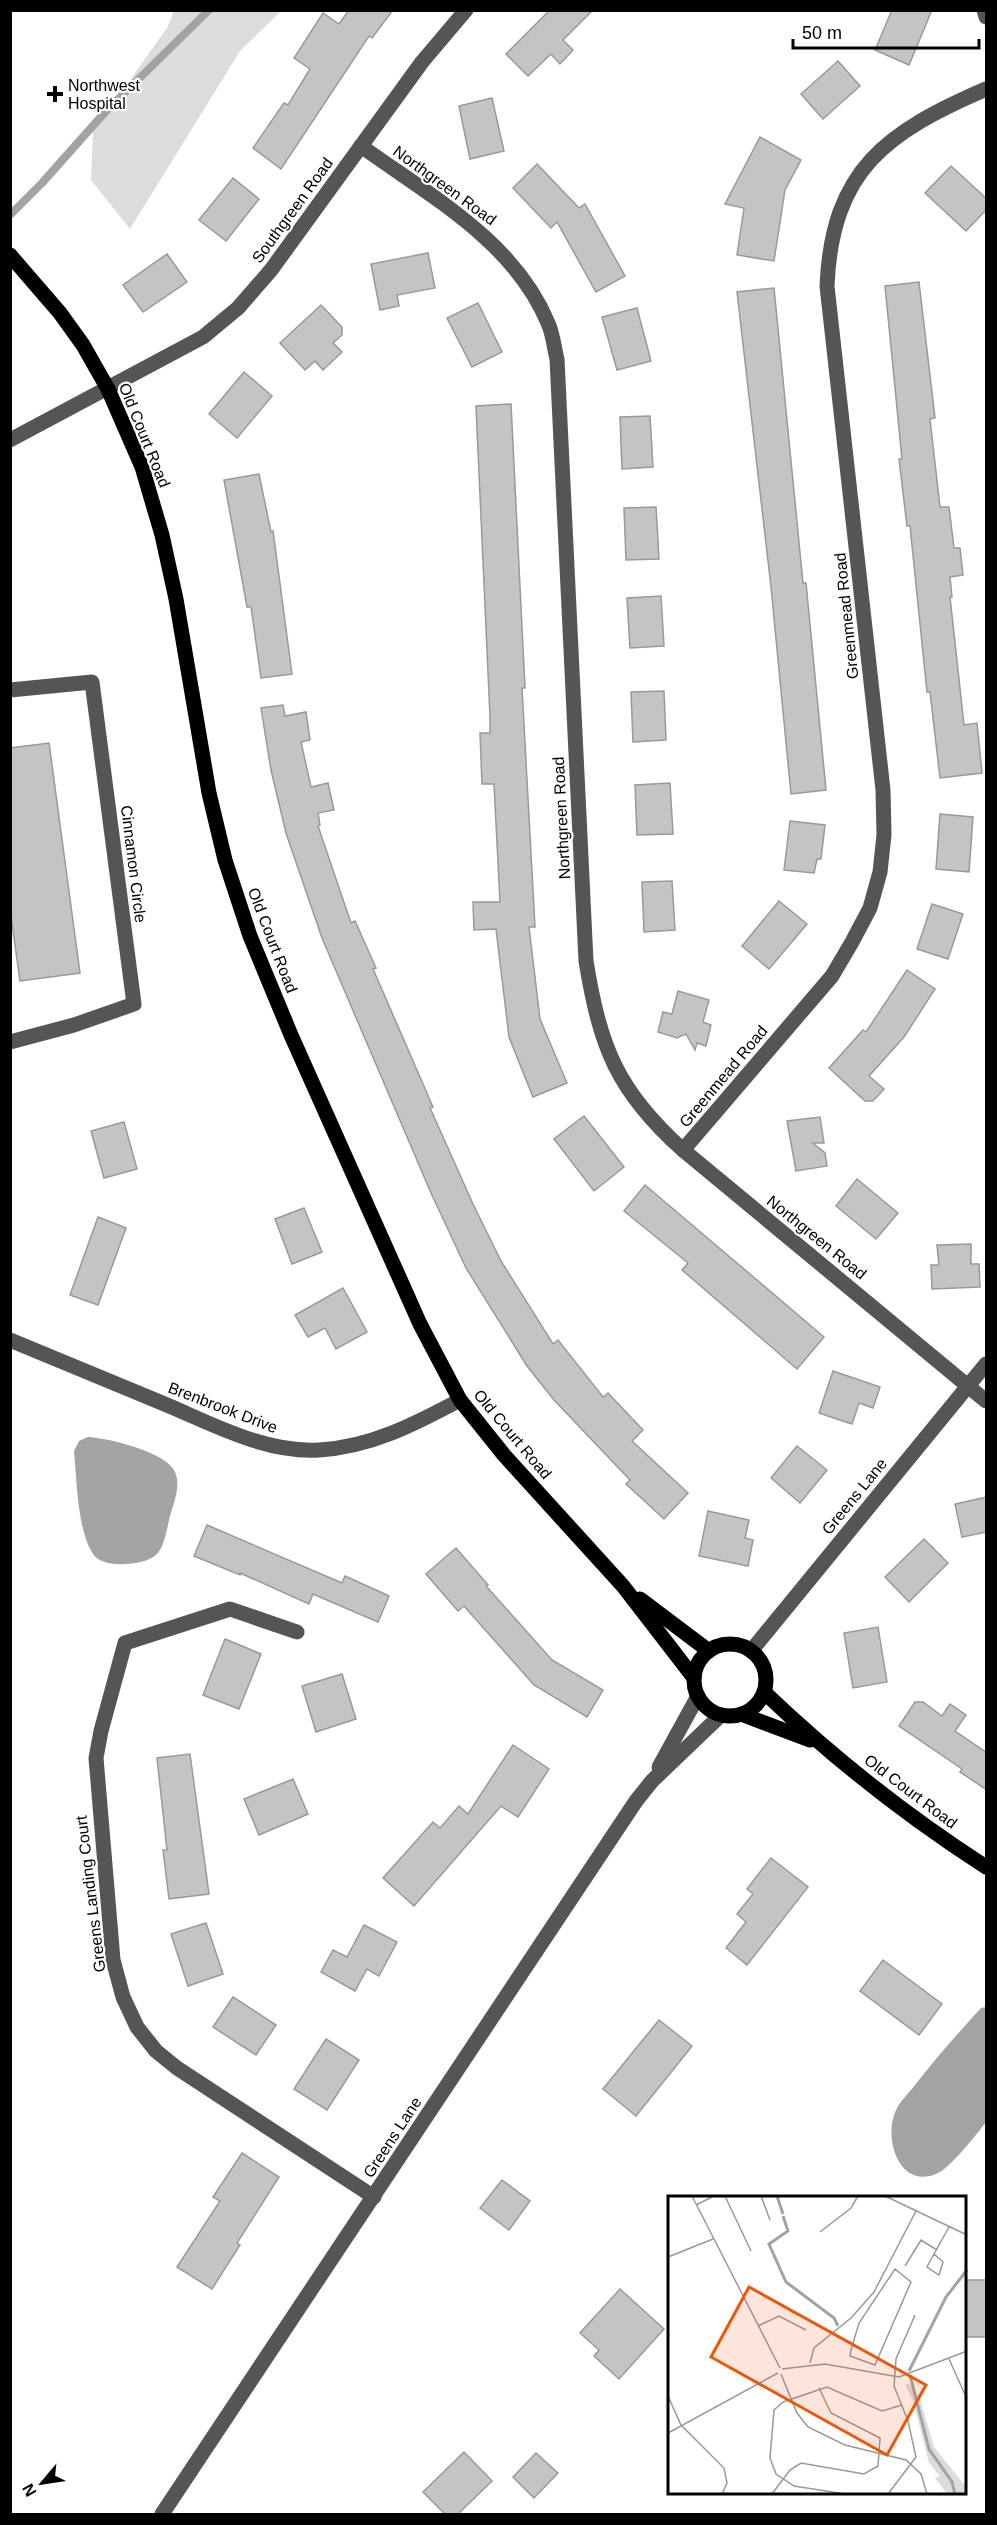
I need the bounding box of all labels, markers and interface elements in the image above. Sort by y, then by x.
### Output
scale bar [793,12,979,50]
text: 50 m [802,23,842,43]
place label: Northwest Hospital [68,77,141,112]
marker: Northwest Hospital [46,85,64,103]
street label: Northgreen Road [390,142,499,228]
street label: Southgreen Road [249,155,336,266]
street label: Old Court Road [116,380,173,490]
street label: Greenmead Road [831,552,862,680]
street label: Northgreen Road [550,756,573,880]
street label: Cinnamon Circle [118,804,149,924]
street label: Old Court Road [245,885,300,995]
street label: Greenmead Road [676,1022,771,1131]
street label: Northgreen Road [764,1192,870,1283]
street label: Brenbrook Drive [166,1379,280,1436]
street label: Old Court Road [470,1386,555,1482]
street label: Greens Lane [819,1455,890,1538]
street label: Old Court Road [861,1751,960,1832]
street label: Greens Landing Court [72,1814,109,1973]
street label: Greens Lane [360,2094,425,2181]
inset map [668,2196,967,2495]
north arrow [12,2453,72,2513]
text: N [19,2481,40,2499]

